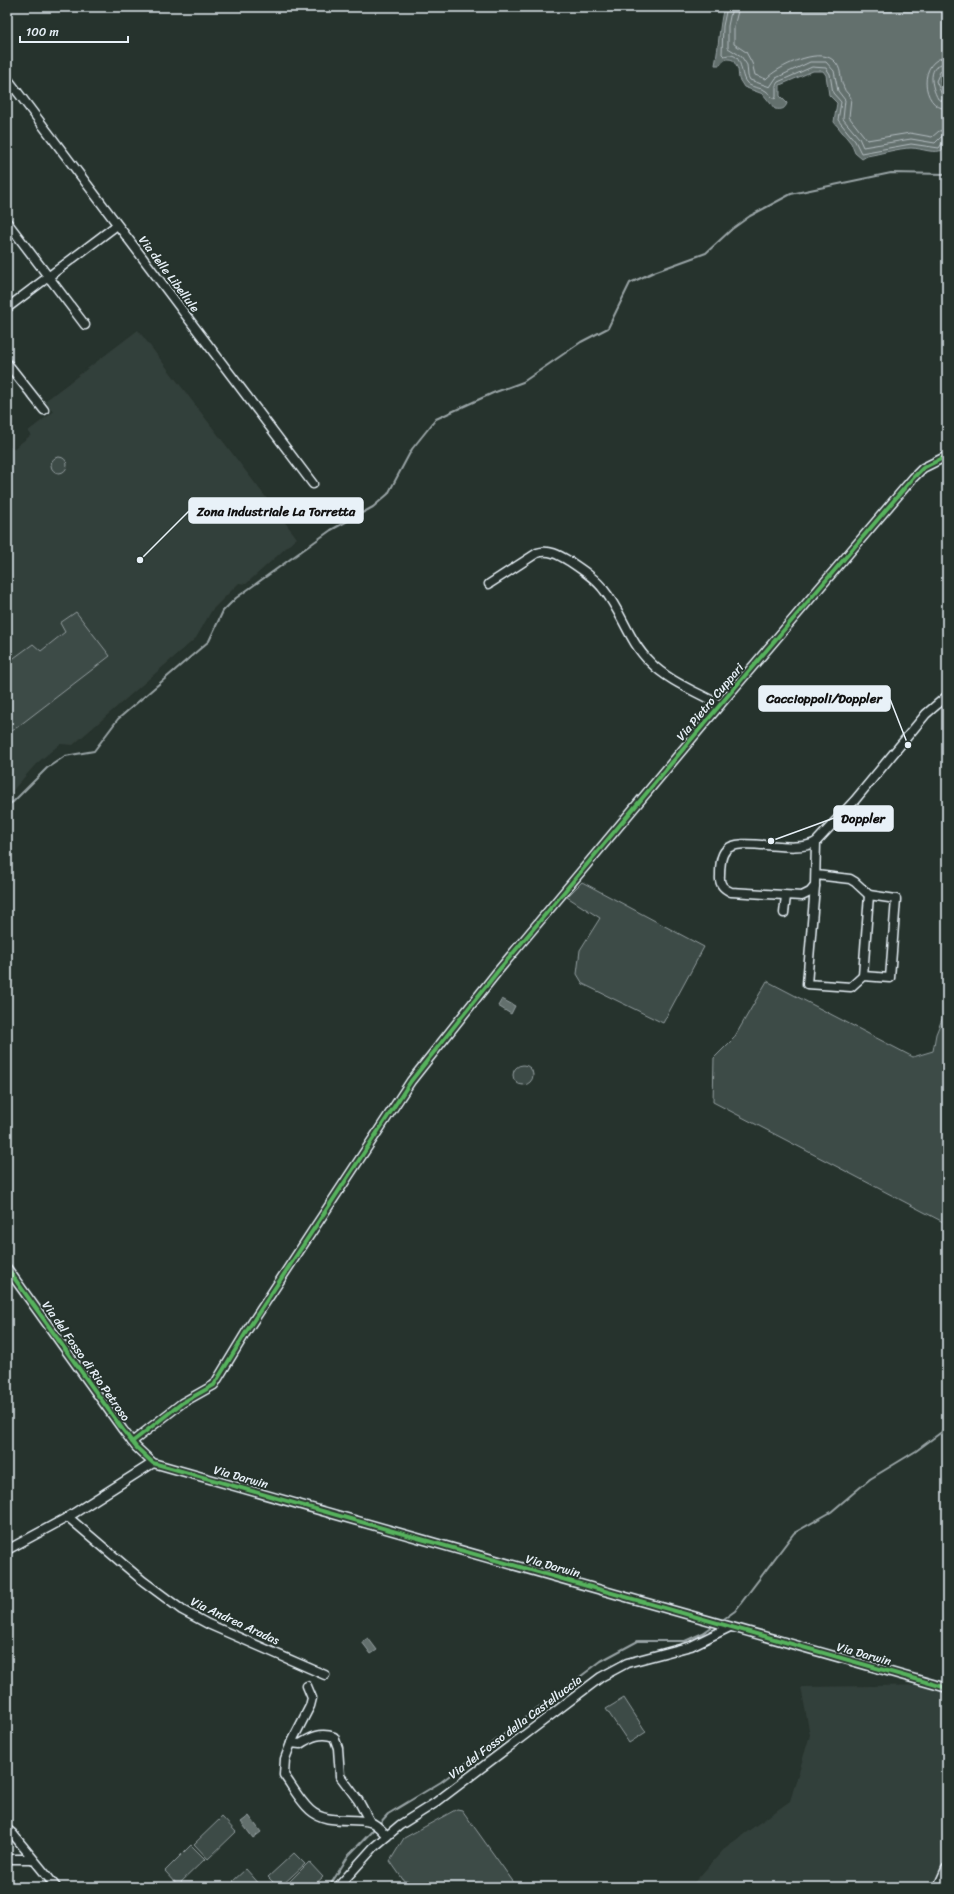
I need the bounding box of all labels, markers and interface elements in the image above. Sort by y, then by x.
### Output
scale bar [20,18,128,44]
text: 100 m [26,21,59,43]
street label: Via delle Libellule [133,231,205,317]
callout: Zona industriale La Torretta [189,498,363,523]
text: Zona industriale La Torretta [196,500,356,523]
street label: Via Pietro Cuppari [671,658,750,746]
callout: Caccioppoli/Doppler [759,686,890,711]
text: Caccioppoli/Doppler [765,687,883,710]
callout: Doppler [834,806,893,831]
text: Doppler [841,807,887,830]
street label: Via del Fosso di Rio Petroso [36,1296,136,1426]
street label: Via Darwin [211,1459,271,1495]
street label: Via Darwin [523,1548,583,1584]
street label: Via Andrea Aradas [187,1591,283,1651]
street label: Via Darwin [834,1636,894,1672]
street label: Via del Fosso della Castelluccia [443,1669,587,1785]

